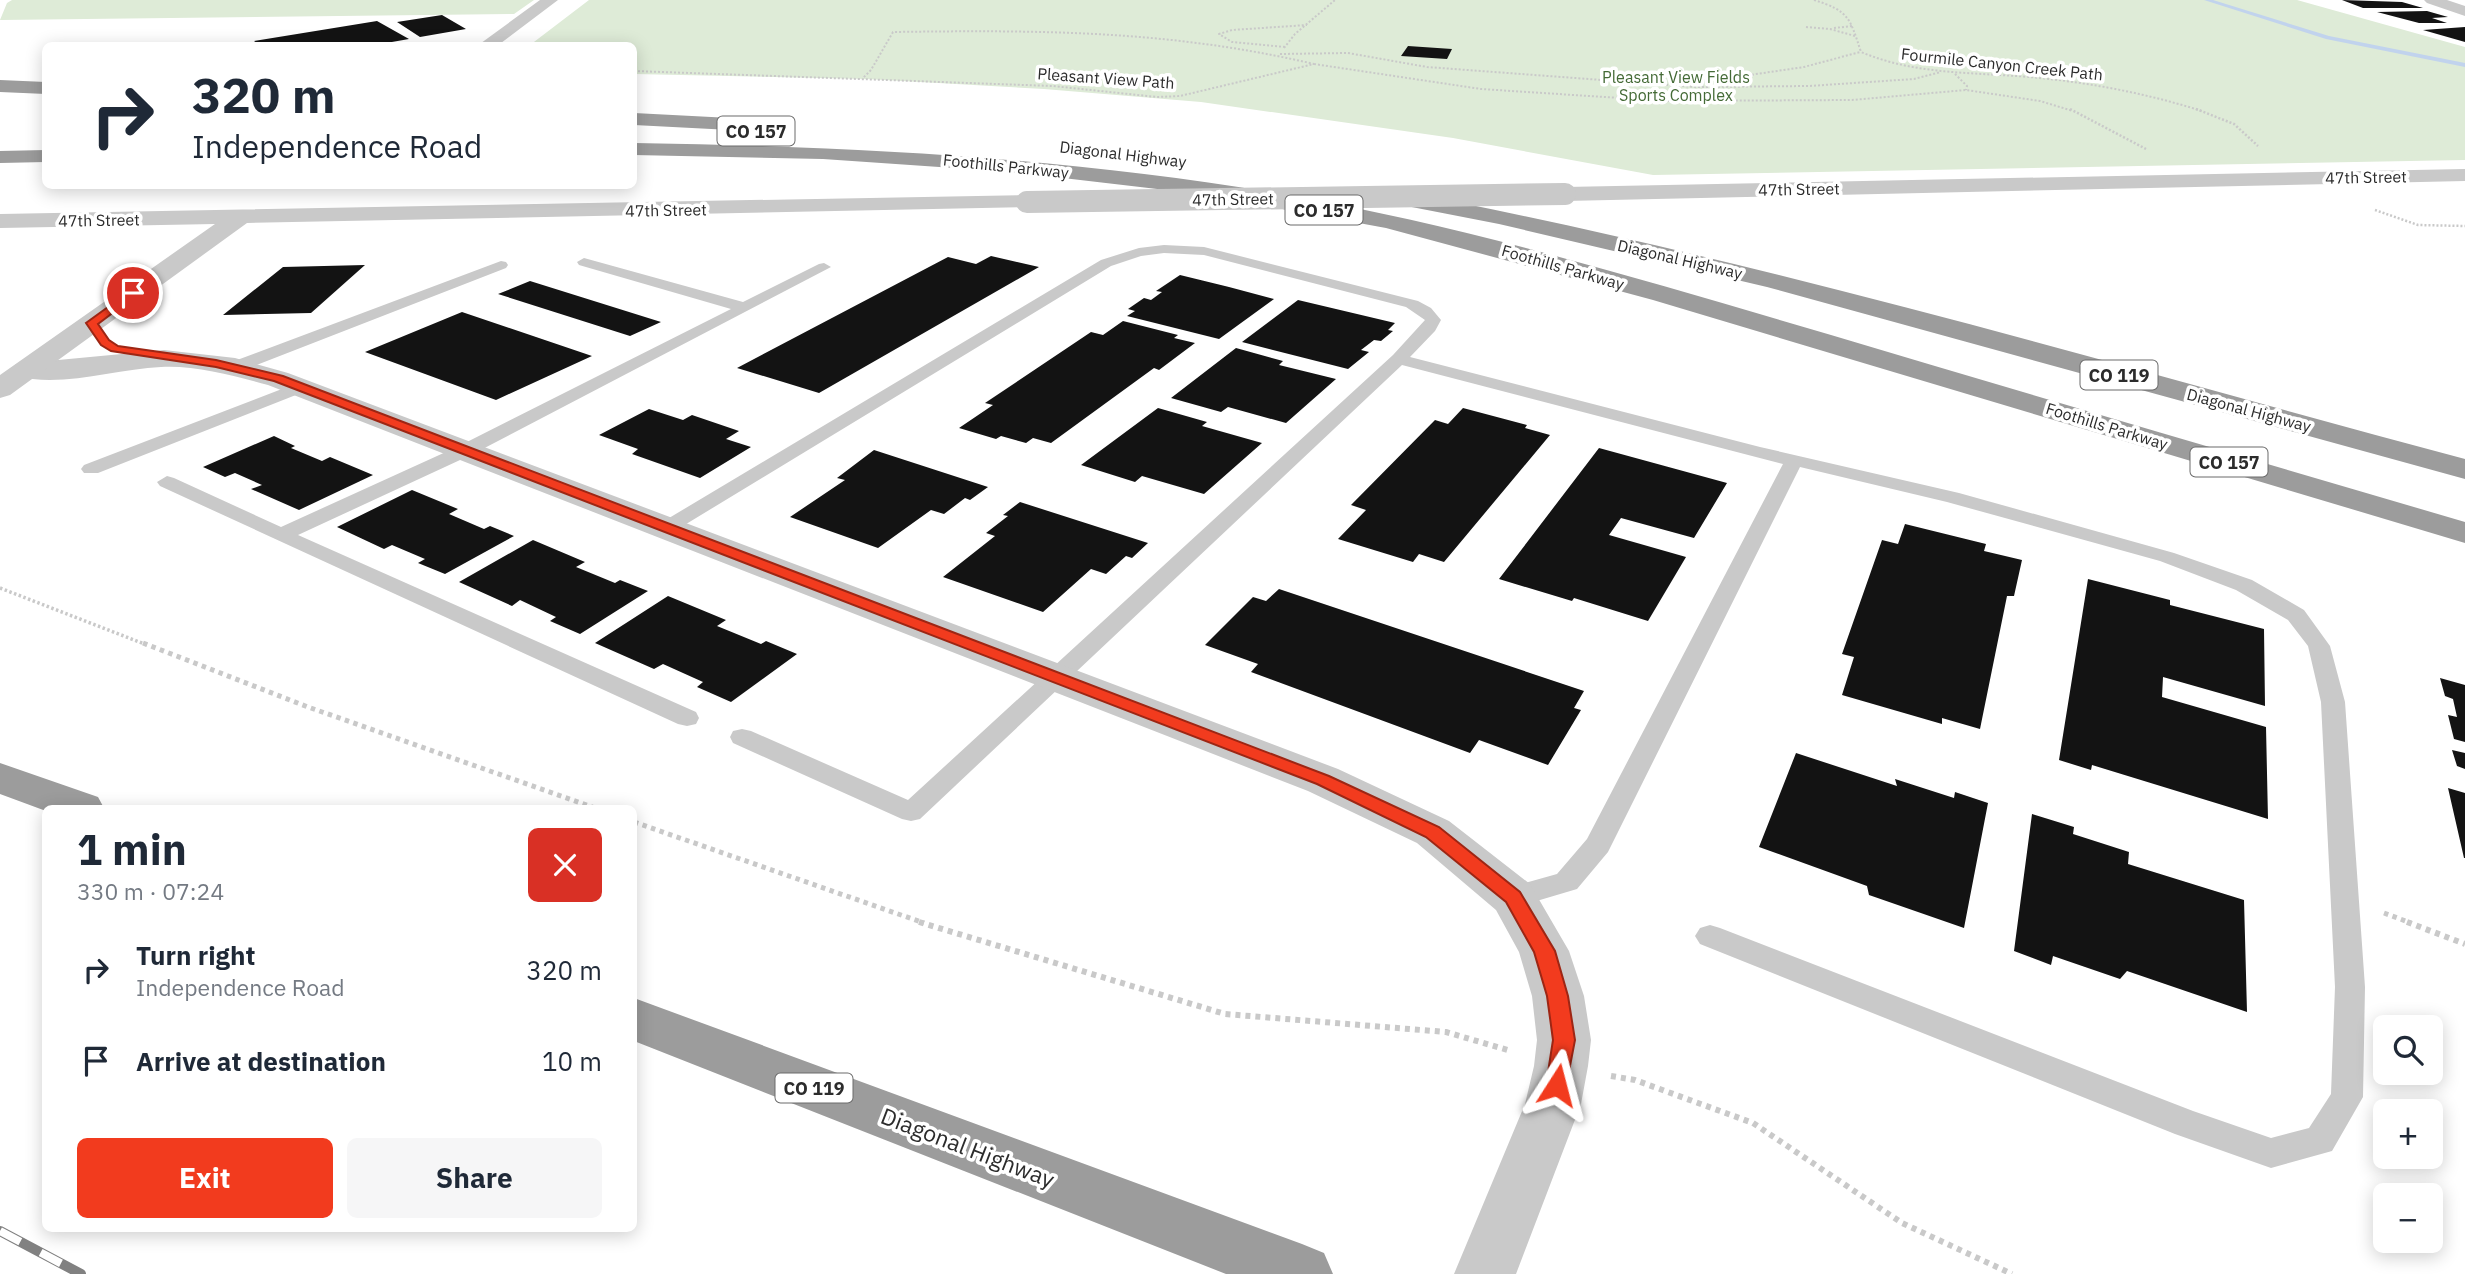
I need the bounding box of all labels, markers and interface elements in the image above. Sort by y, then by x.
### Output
street label: Fourmile Canyon Creek Path [1900,43,2104,85]
text: 320 m [192,63,336,126]
street label: Pleasant View Path [1037,63,1175,93]
park label: Pleasant View Fields Sports Complex [1602,67,1750,105]
icon: right [77,70,168,161]
road number: CO 157 [718,116,794,146]
text: Independence Road [192,125,482,167]
street label: Diagonal Highway [1058,136,1188,172]
street label: Foothills Parkway [942,149,1070,183]
street label: 47th Street [2325,166,2407,188]
street label: 47th Street [1758,178,1840,200]
street label: 47th Street [1192,188,1274,210]
road number: CO 157 [1286,196,1362,224]
street label: 47th Street [625,199,707,221]
street label: 47th Street [58,209,140,231]
street label: Diagonal Highway [1616,235,1744,283]
street label: Foothills Parkway [1500,240,1626,294]
pin [103,263,163,323]
icon: arrive [114,274,152,312]
road number: CO 119 [2080,360,2158,390]
street label: Diagonal Highway [2185,384,2313,436]
street label: Foothills Parkway [2044,398,2170,454]
road number: CO 157 [2190,448,2268,476]
text: 1 min [77,822,187,877]
button: close [528,828,602,902]
text: 330 m · 07:24 [77,876,224,906]
text: Turn right [136,938,255,972]
icon: right [77,951,115,989]
text: 320 m [526,953,602,987]
text: Independence Road [136,972,345,1002]
map controls [2373,1015,2443,1253]
button: search [2373,1015,2443,1085]
icon: arrive [77,1042,115,1080]
text: Arrive at destination [136,1044,386,1078]
text: 10 m [542,1044,602,1078]
position arrow [1520,1048,1594,1122]
road number: CO 119 [776,1073,852,1102]
button: + [2373,1099,2443,1169]
street label: Diagonal Highway [877,1100,1060,1194]
button: Exit [77,1138,333,1218]
button: Share [347,1138,602,1218]
button: − [2373,1183,2443,1253]

